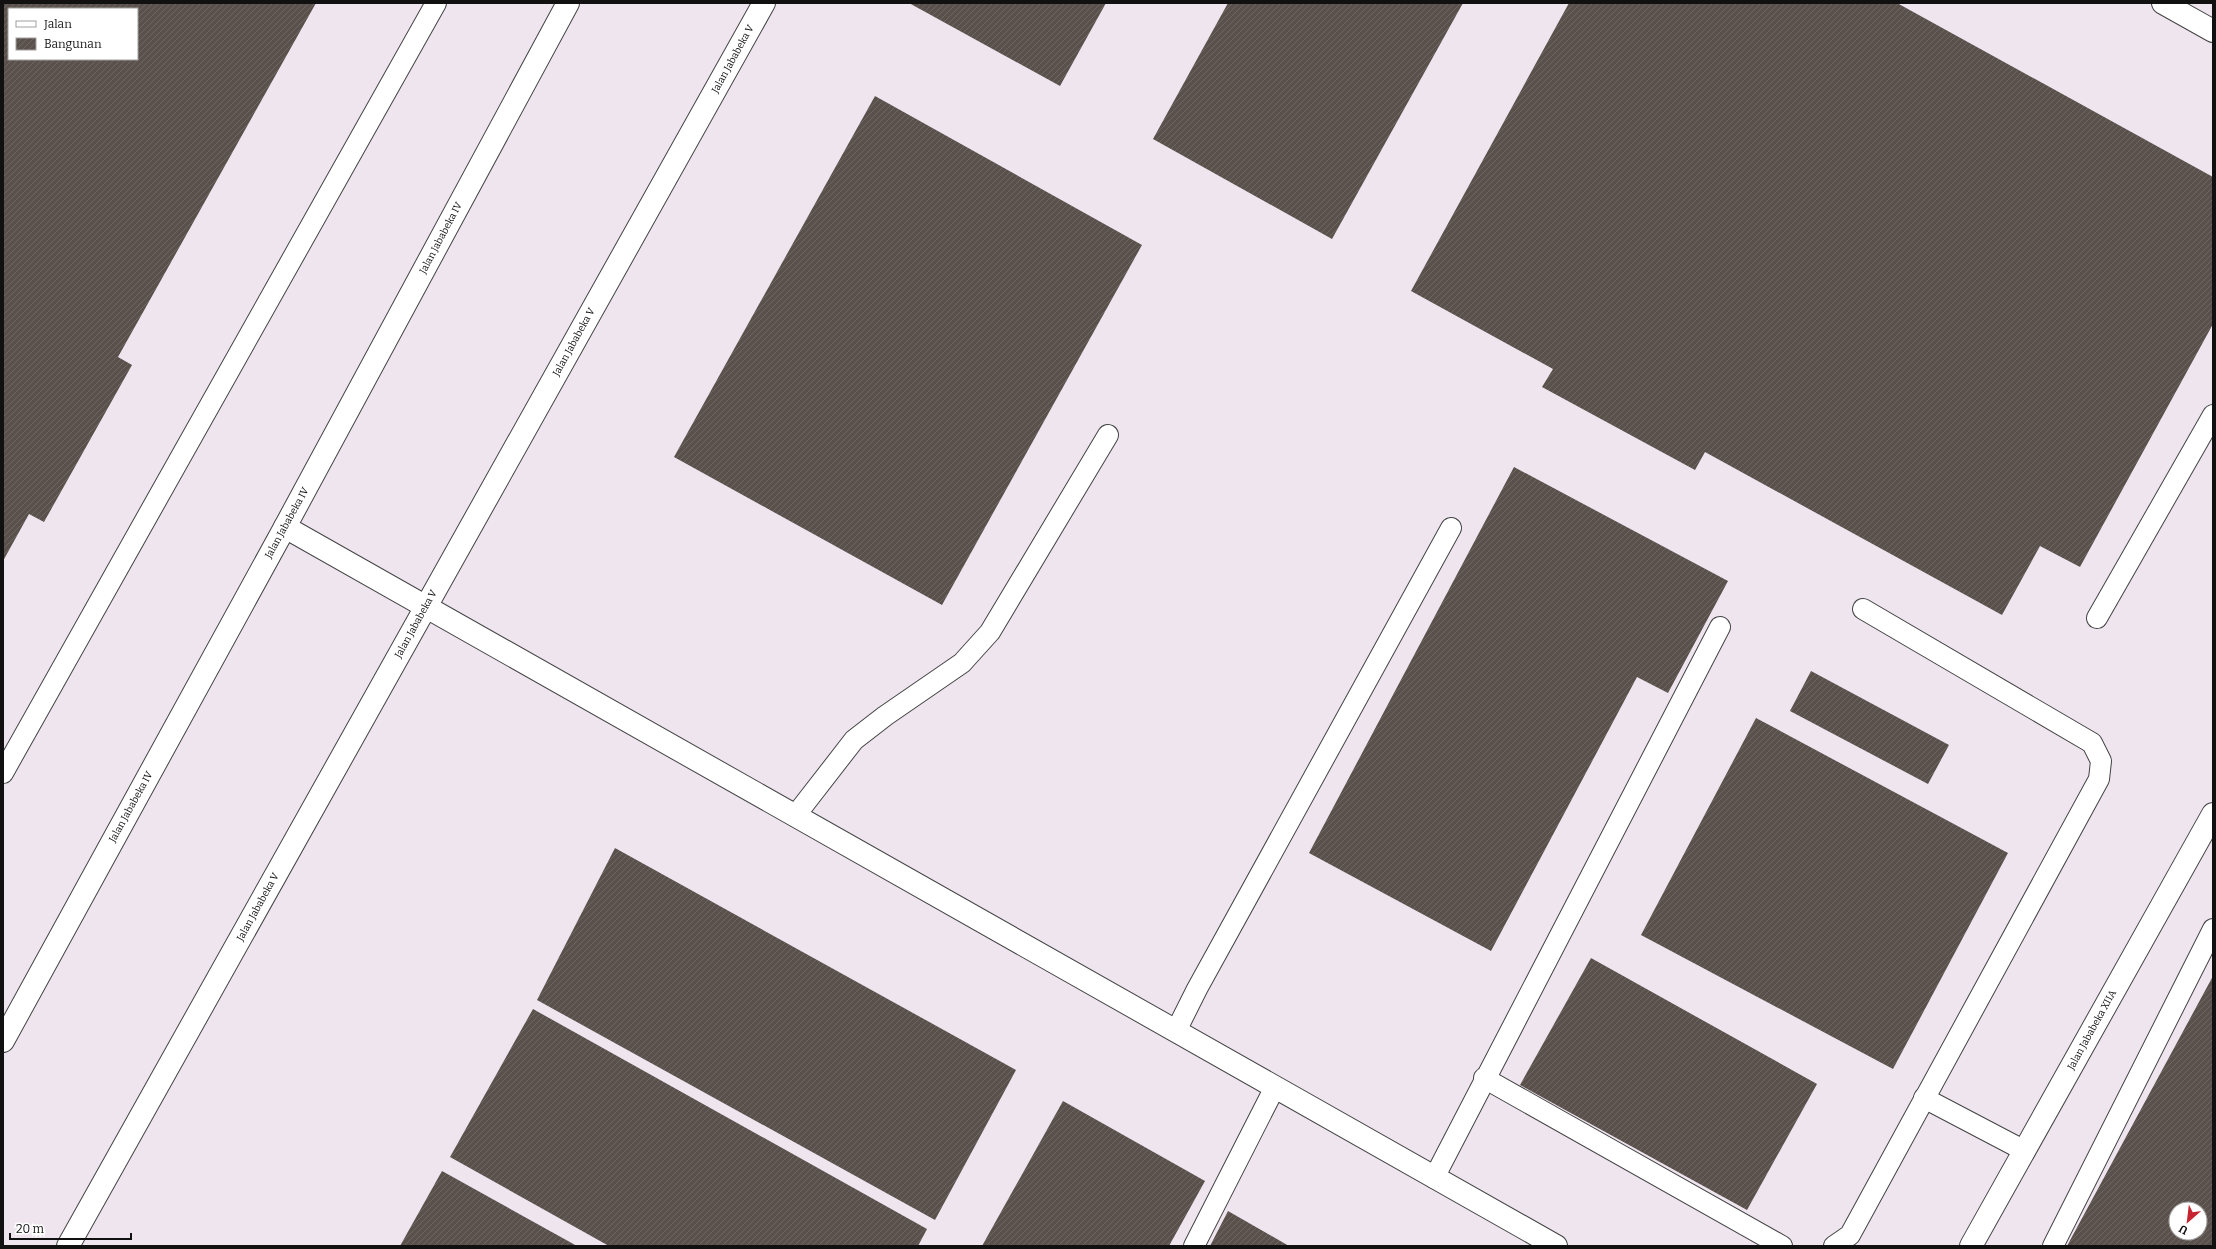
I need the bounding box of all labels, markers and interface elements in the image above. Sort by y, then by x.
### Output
legend [8,8,138,60]
text: Jalan [43,17,72,31]
street label: Jalan Jababeka V [709,23,757,96]
text: Bangunan [44,37,102,51]
street label: Jalan Jababeka IV [417,200,465,277]
street label: Jalan Jababeka V [550,306,598,379]
street label: Jalan Jababeka IV [262,485,311,561]
street label: Jalan Jababeka V [392,588,440,661]
street label: Jalan Jababeka IV [106,769,155,845]
street label: Jalan Jababeka V [234,871,282,944]
street label: Jalan Jababeka XIIA [2065,987,2119,1073]
north arrow [2168,1201,2208,1241]
scale bar [10,1215,131,1241]
text: 20 m [16,1222,45,1236]
text: U [2177,1222,2190,1237]

